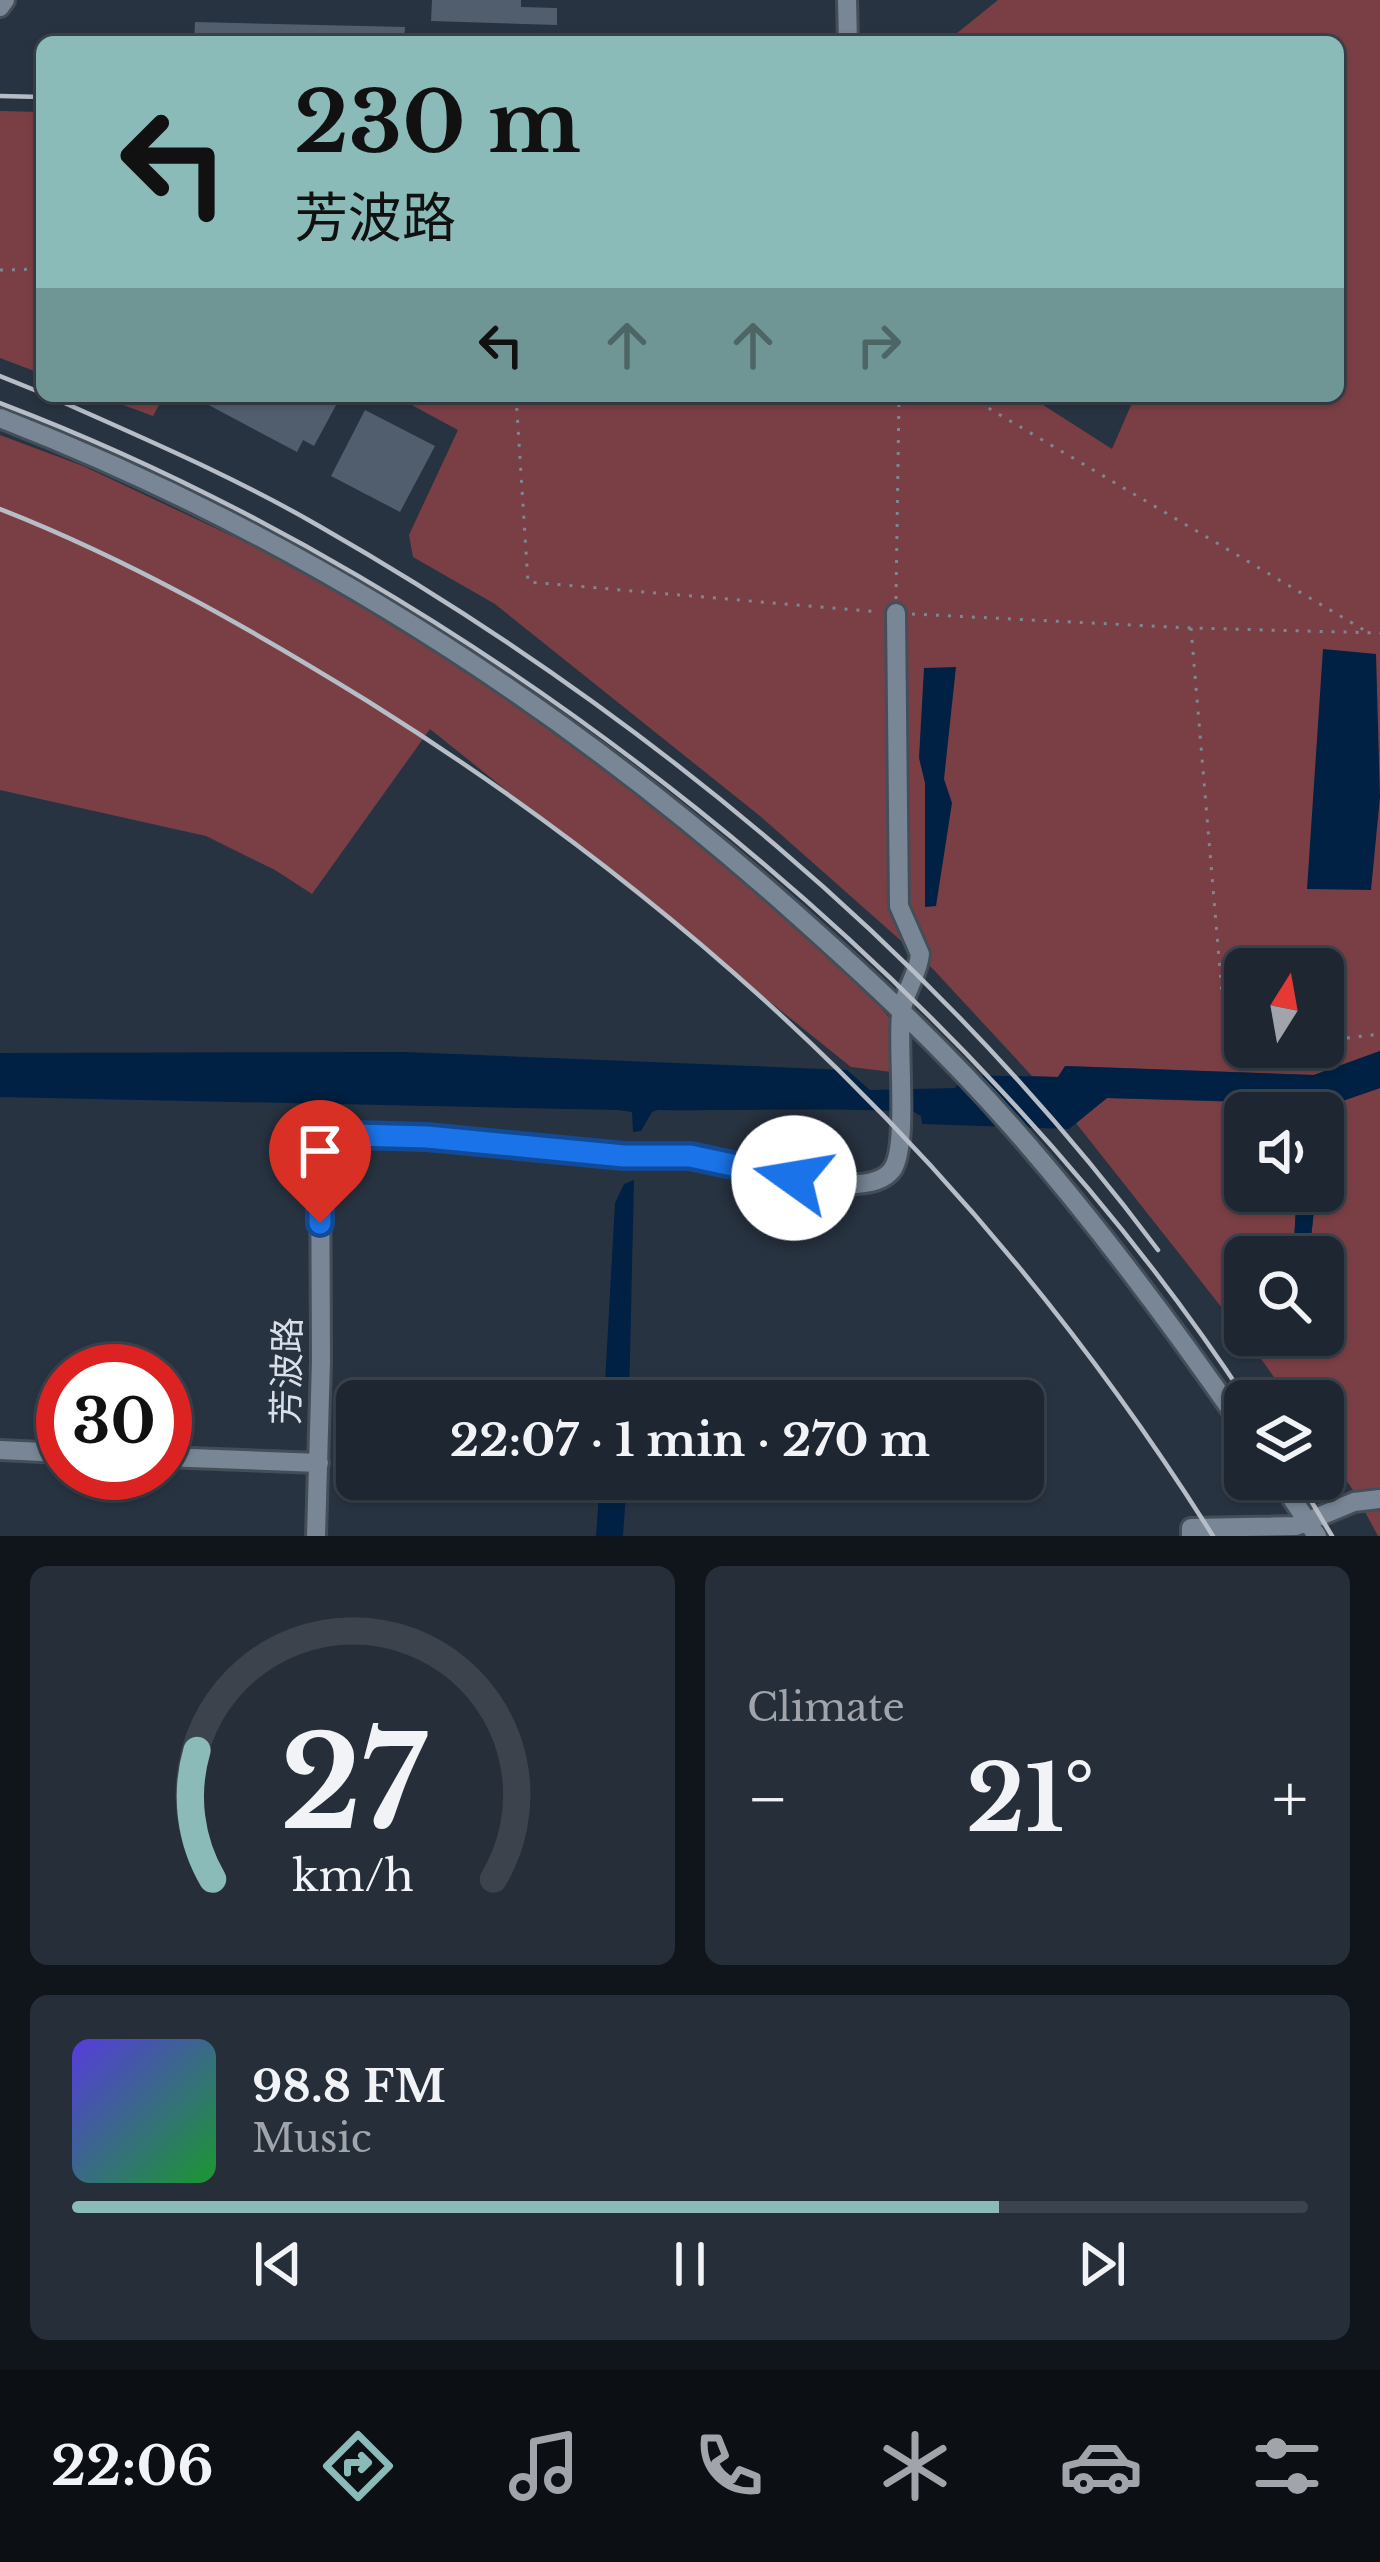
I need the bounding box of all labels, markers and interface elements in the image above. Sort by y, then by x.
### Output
text: 230 m [294,71,581,175]
icon: left [96,84,252,240]
text: 芳波路 [294,185,456,252]
icon: left [468,312,534,378]
icon: ahead [594,312,660,378]
icon: ahead [720,312,786,378]
icon: right [846,312,912,378]
north arrow [1224,948,1344,1068]
map controls [1224,948,1344,1500]
button: sound [1224,1092,1344,1212]
pin [269,1100,371,1223]
position arrow [731,1115,857,1241]
icon: arrive [287,1118,353,1184]
button: search [1224,1236,1344,1356]
street label: 芳波路 [264,1317,310,1425]
speed limit sign: 30 [36,1344,192,1500]
button: layers [1224,1380,1344,1500]
text: 22:07 · 1 min · 270 m [450,1412,930,1468]
text: Climate [747,1683,905,1732]
text: 27 [280,1707,427,1862]
text: 21° [966,1744,1094,1855]
text: − [747,1758,789,1840]
text: + [1272,1758,1308,1840]
text: km/h [292,1848,413,1902]
text: 98.8 FM [252,2058,446,2114]
text: Music [252,2114,372,2163]
icon: previous [245,2231,311,2297]
icon: pause [657,2231,723,2297]
icon: next [1069,2231,1135,2297]
icon: directions [316,2424,400,2508]
icon: music [502,2424,586,2508]
icon: phone [687,2424,771,2508]
icon: climate [873,2424,957,2508]
icon: car [1059,2424,1143,2508]
icon: filters [1245,2424,1329,2508]
text: 22:06 [51,2433,214,2500]

